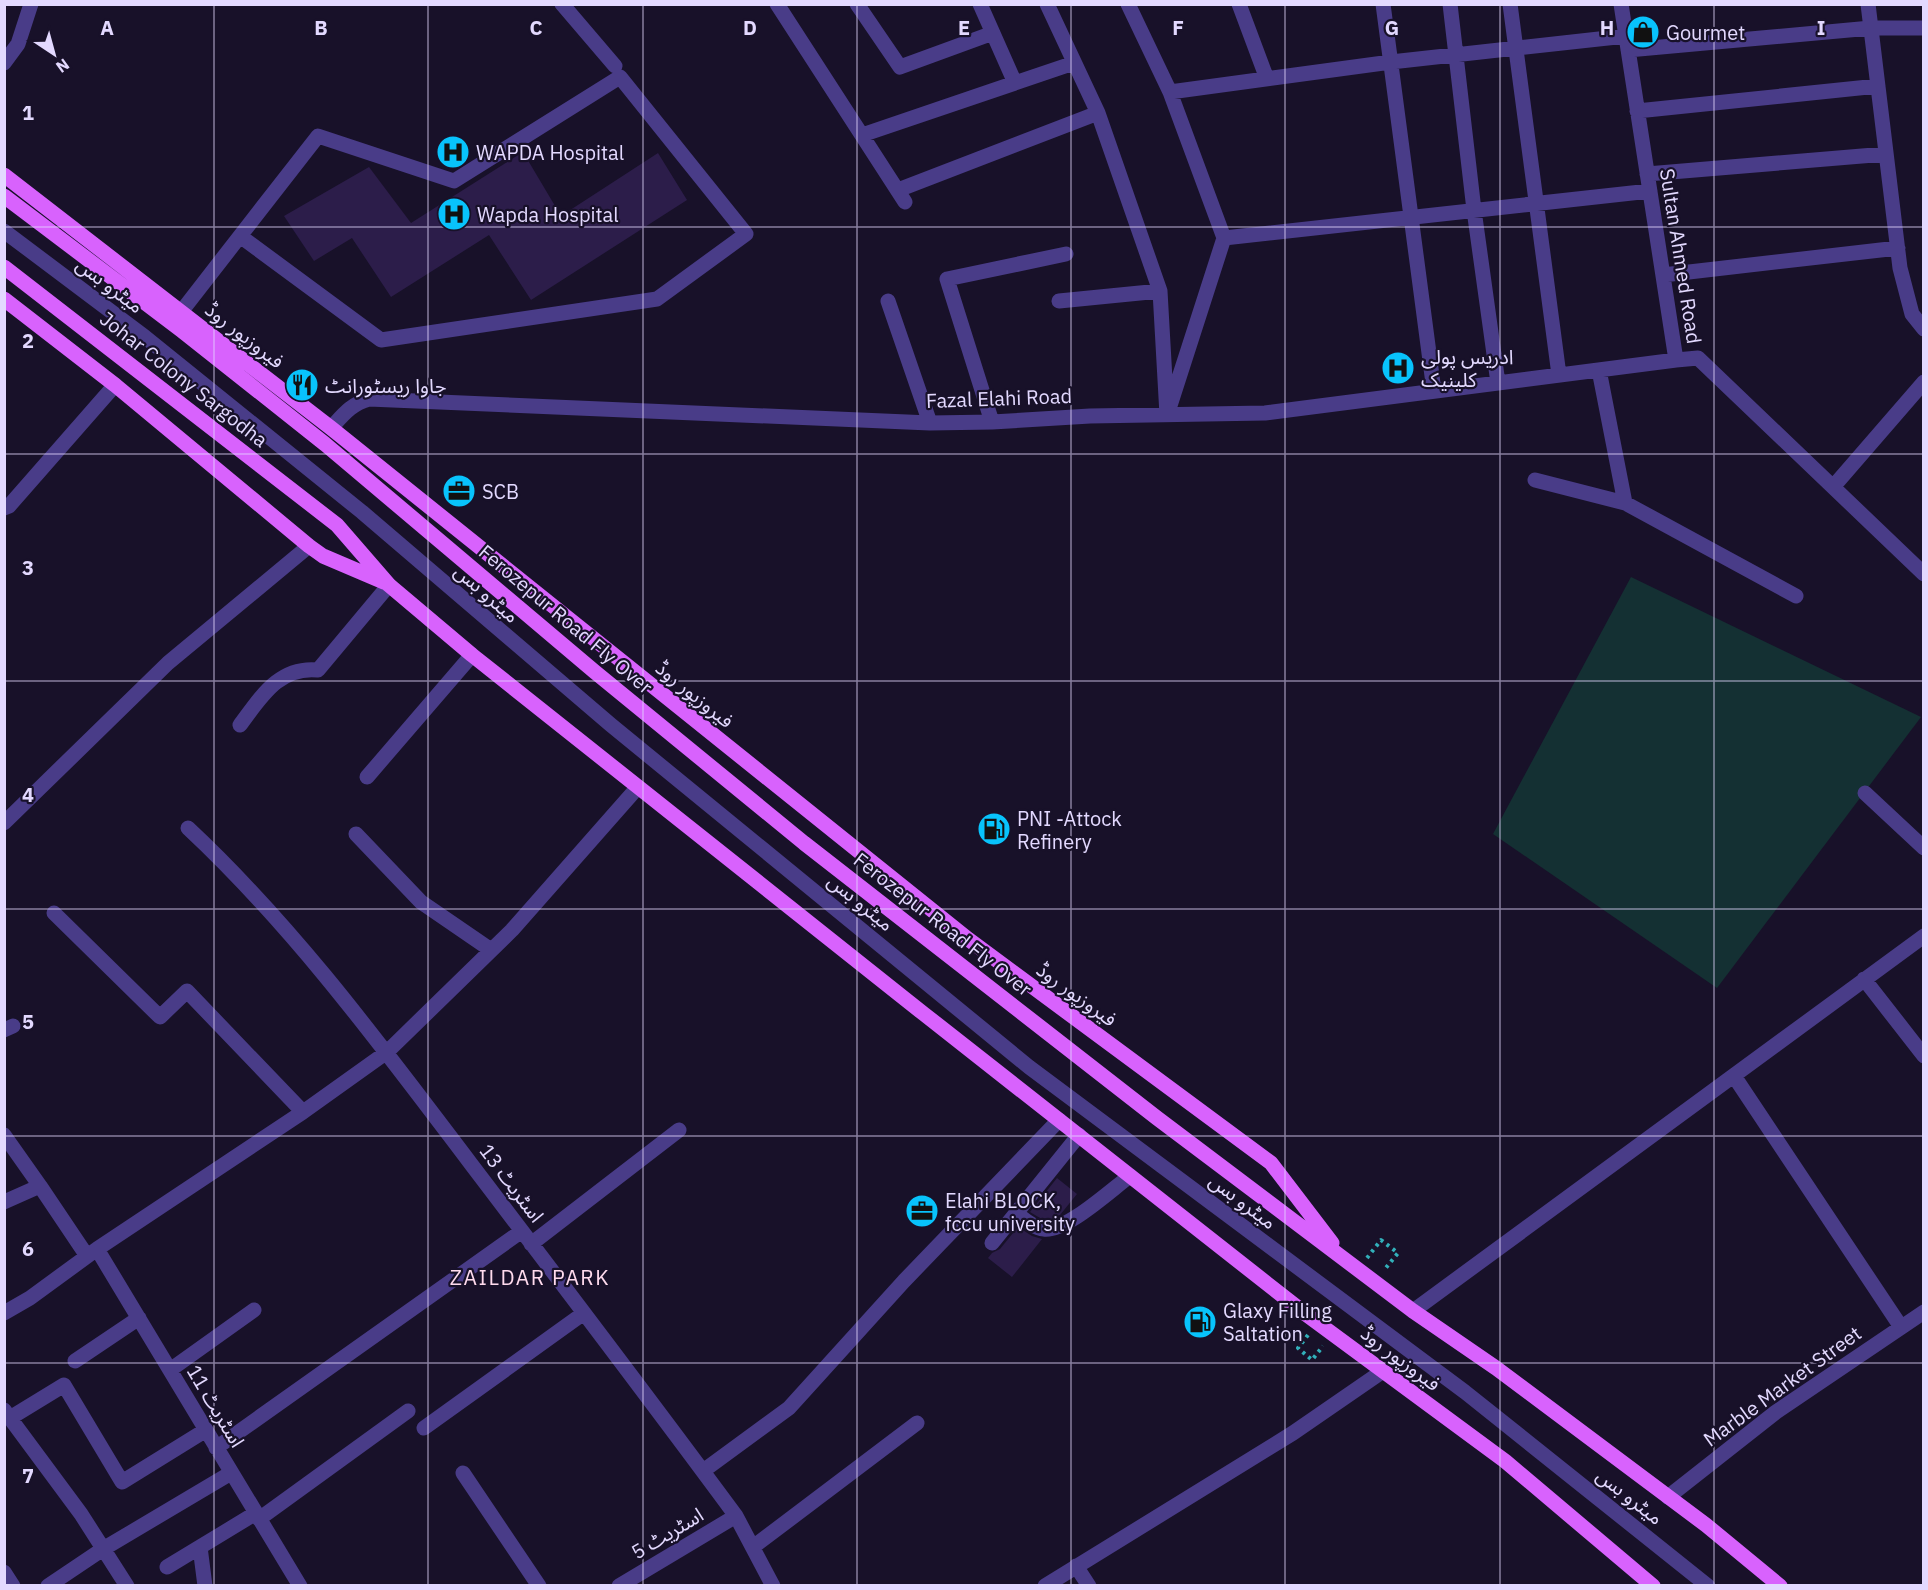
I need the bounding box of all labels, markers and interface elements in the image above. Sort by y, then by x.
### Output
text: A [100,14,114,41]
text: B [314,14,328,41]
text: C [529,14,543,41]
text: D [743,14,757,41]
text: E [958,14,970,41]
text: F [1172,14,1184,41]
text: G [1385,14,1399,41]
text: H [1600,14,1614,41]
shop icon: Gourmet [1625,14,1661,50]
text: I [1817,14,1825,41]
place label: Gourmet [1666,19,1745,46]
north arrow [24,24,84,84]
text: N [52,55,73,78]
text: 1 [22,99,34,126]
hospital icon: WAPDA Hospital [435,134,471,170]
place label: WAPDA Hospital [476,139,624,166]
street label: Sultan Ahmed Road [1654,166,1708,346]
hospital icon: Wapda Hospital [436,196,472,232]
place label: Wapda Hospital [477,201,619,228]
street label: میٹرو بس [71,251,149,319]
street label: فیروزپور روڈ [200,296,290,375]
street label: Johar Colony Sargodha [94,305,274,453]
text: 2 [22,327,34,354]
place label: ادریس پولی کلینیک [1421,343,1513,393]
hospital icon: ادریس پولی کلینیک [1380,350,1416,386]
restaurant icon: جاوا ریسٹورانٹ [284,367,320,403]
place label: جاوا ریسٹورانٹ [325,372,446,399]
street label: Fazal Elahi Road [926,382,1072,414]
office icon: SCB [441,473,477,509]
place label: SCB [482,478,519,505]
street label: Ferozepur Road Fly Over [473,538,659,700]
text: 3 [22,554,34,581]
street label: میٹرو بس [449,557,525,629]
street label: فیروزپور روڈ [650,654,740,734]
text: 4 [22,781,34,808]
place label: PNI -Attock Refinery [1017,805,1122,855]
fuel station icon: PNI -Attock Refinery [976,811,1012,847]
street label: Ferozepur Road Fly Over [848,846,1038,1002]
street label: میٹرو بس [822,867,900,937]
street label: فیروزپور روڈ [1031,956,1123,1033]
text: 5 [22,1008,34,1035]
street label: اسٹریٹ 13 [474,1138,550,1228]
street label: میٹرو بس [1204,1167,1282,1235]
place label: Elahi BLOCK, fccu university [945,1187,1075,1237]
office icon: Elahi BLOCK, fccu university [904,1193,940,1229]
text: 6 [22,1235,34,1262]
district label: ZAILDAR PARK [450,1263,610,1291]
place label: Glaxy Filling Saltation [1223,1297,1332,1347]
fuel station icon: Glaxy Filling Saltation [1182,1304,1218,1340]
street label: فیروزپور روڈ [1356,1319,1446,1397]
street label: Marble Market Street [1698,1320,1866,1452]
street label: اسٹریٹ 11 [181,1360,251,1452]
street label: میٹرو بس [1591,1461,1669,1531]
text: 7 [22,1462,34,1489]
street label: اسٹریٹ 5 [626,1501,708,1565]

